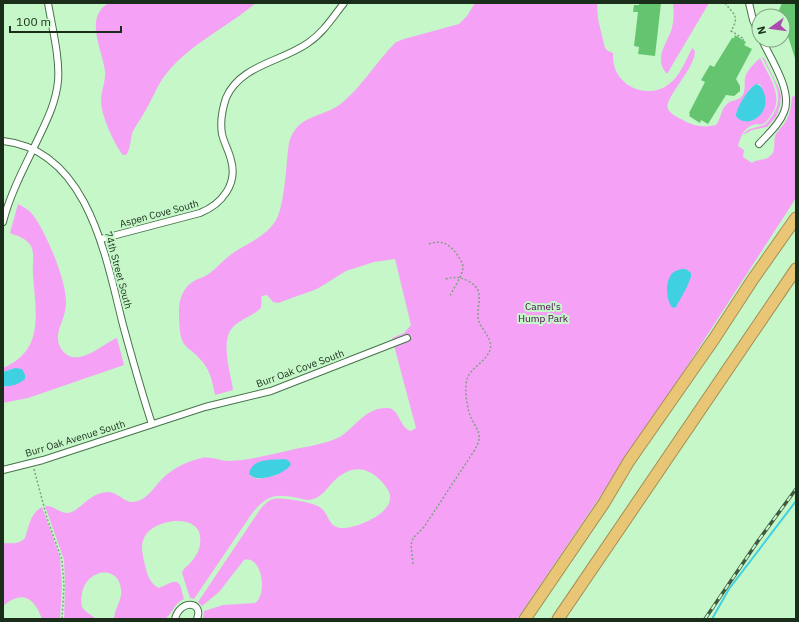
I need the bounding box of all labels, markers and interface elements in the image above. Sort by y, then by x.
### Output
scale bar [10,8,121,34]
north arrow [751,8,791,48]
text: 100 m [16,14,51,29]
text: N [754,25,769,36]
street label: Aspen Cove South [118,197,200,230]
street label: 74th Street South [102,230,135,310]
park label: Camel's Hump Park [518,300,569,325]
street label: Burr Oak Cove South [254,347,346,390]
street label: Burr Oak Avenue South [24,417,127,460]

